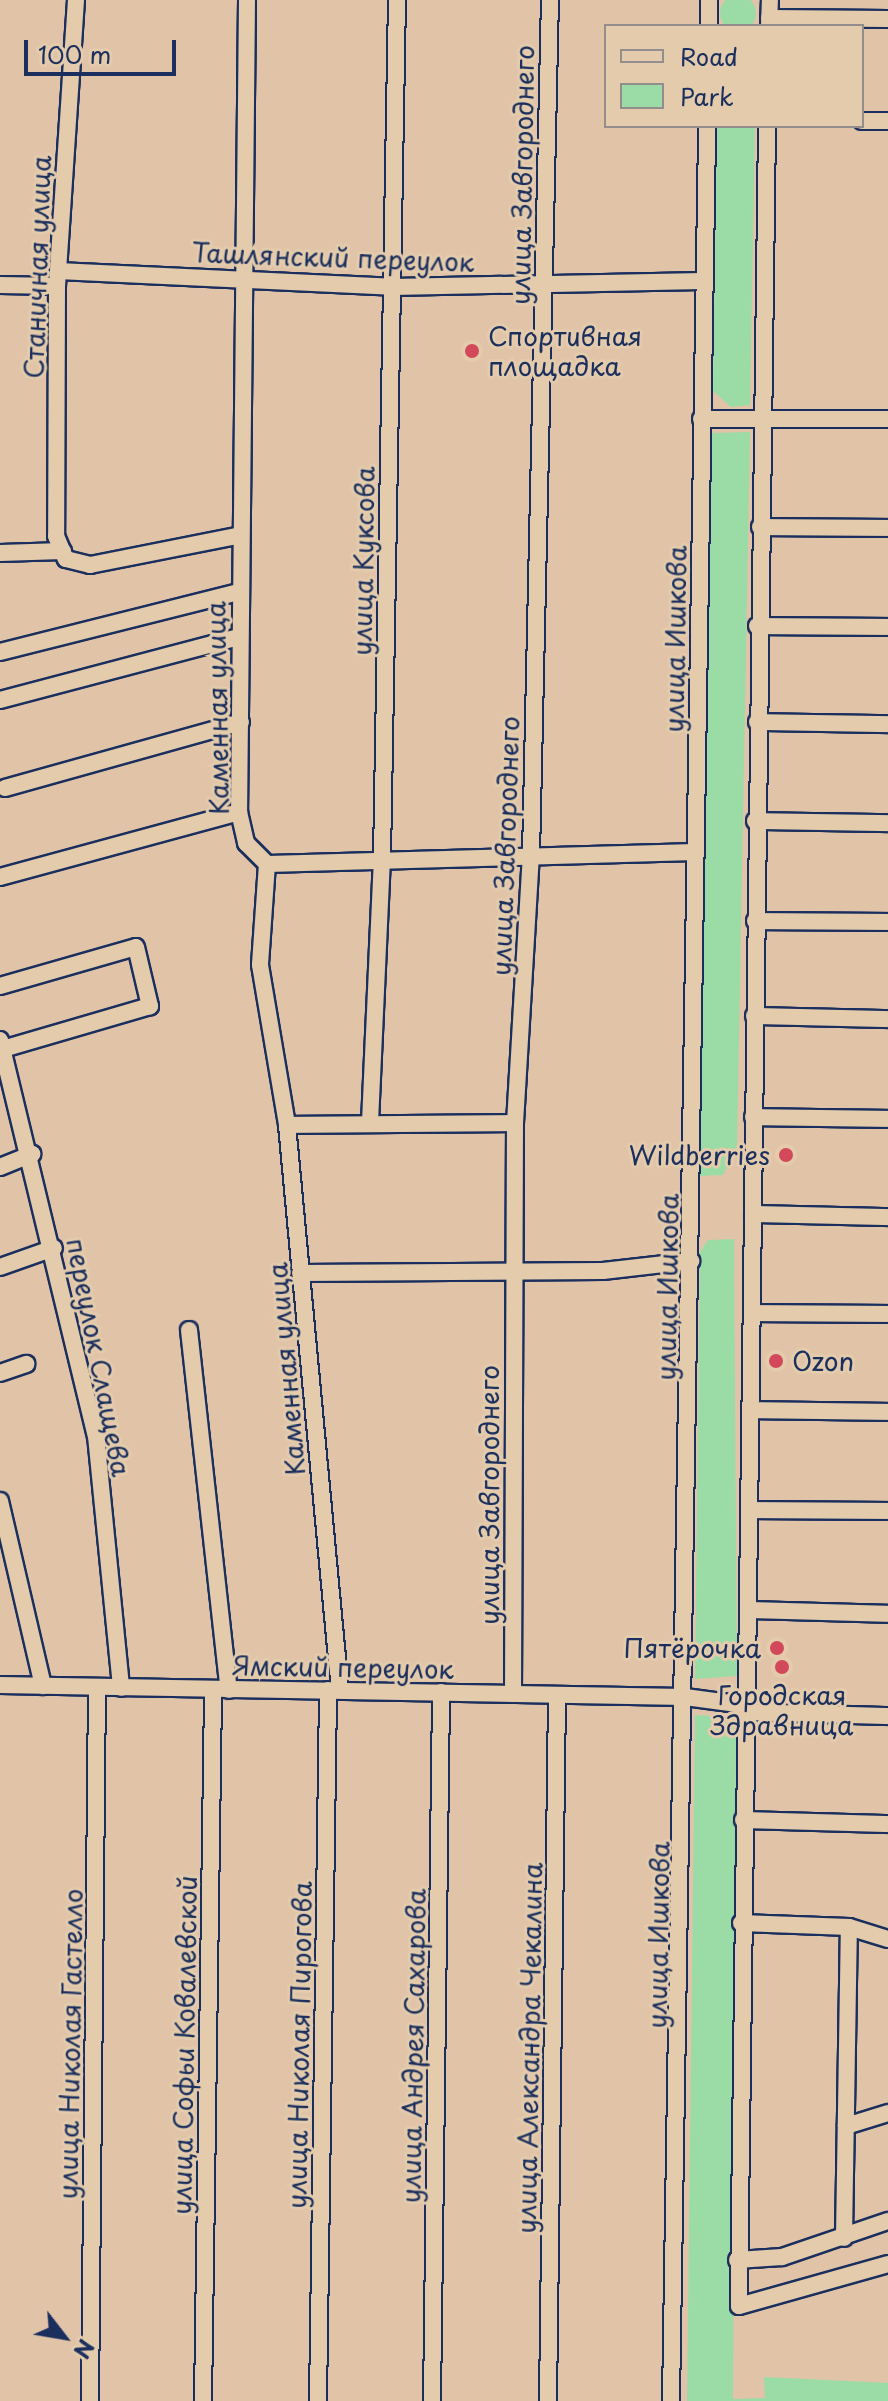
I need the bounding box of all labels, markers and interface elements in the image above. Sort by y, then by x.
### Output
scale bar [28,24,180,74]
legend [604,24,864,128]
text: 100 m [38,36,111,72]
text: Road [680,38,738,74]
street label: улица Завгороднего [504,45,540,305]
text: Park [680,78,734,114]
street label: Станичная улица [17,154,57,380]
street label: Ташлянский переулок [191,236,475,278]
place label: Спортивная площадка [488,320,642,382]
marker: Спортивная площадка [463,342,481,360]
street label: улица Куксова [346,465,380,657]
street label: улица Ишкова [658,544,692,734]
street label: Каменная улица [200,600,234,816]
street label: улица Завгороднего [485,715,525,977]
place label: Wildberries [629,1139,770,1171]
marker: Wildberries [777,1146,795,1164]
street label: улица Ишкова [650,1192,684,1382]
street label: переулок Слащева [60,1234,138,1480]
street label: Каменная улица [261,1260,311,1478]
place label: Ozon [792,1345,854,1377]
marker: Ozon [767,1352,785,1370]
street label: улица Завгороднего [473,1365,505,1625]
place label: Пятёрочка [623,1632,761,1664]
marker: Пятёрочка [768,1639,786,1657]
street label: Ямский переулок [232,1649,454,1685]
marker: Городская Здравница [773,1658,791,1676]
place label: Городская Здравница [711,1679,853,1740]
street label: улица Ишкова [641,1840,675,2030]
street label: улица Александра Чекалина [510,1861,548,2235]
street label: улица Софьи Ковалевской [165,1874,203,2216]
street label: улица Николая Пирогова [281,1881,317,2209]
street label: улица Николая Гастелло [52,1888,88,2200]
street label: улица Андрея Сахарова [395,1888,431,2204]
north arrow [24,2297,104,2377]
text: N [66,2334,104,2366]

